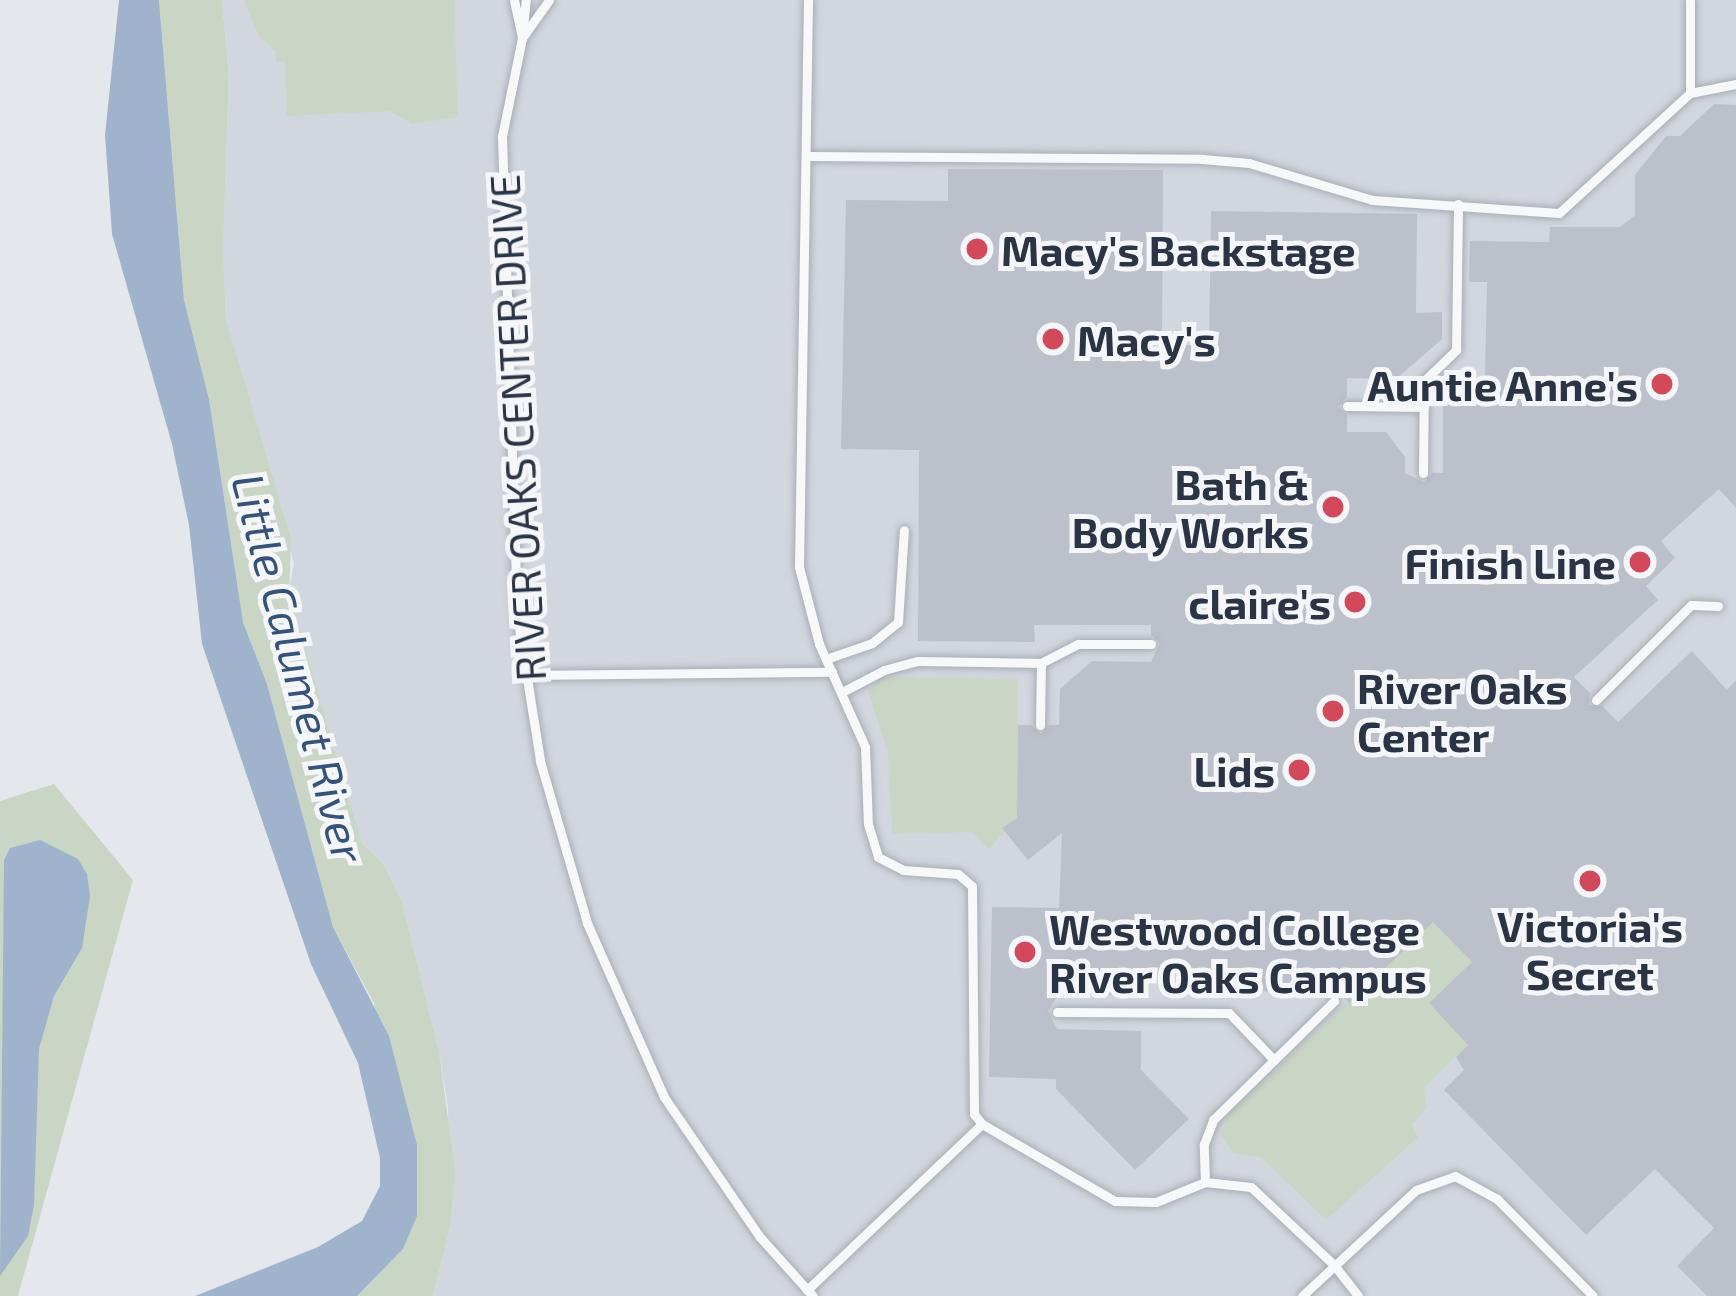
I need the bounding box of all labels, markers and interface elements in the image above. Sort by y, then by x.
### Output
street label: RIVER OAKS CENTER DRIVE [478,173,554,683]
place label: Macy's Backstage [1001,224,1356,274]
marker: Macy's Backstage [964,236,990,262]
place label: Macy's [1077,314,1216,364]
marker: Macy's [1040,326,1066,352]
place label: Auntie Anne's [1366,359,1638,409]
marker: Auntie Anne's [1649,371,1675,397]
place label: Bath & Body Works [1071,458,1309,556]
water label: Little Calumet River [221,468,377,868]
marker: Bath & Body Works [1320,494,1346,520]
place label: Finish Line [1405,537,1616,587]
marker: Finish Line [1627,549,1653,575]
place label: claire's [1188,577,1331,627]
marker: claire's [1342,589,1368,615]
place label: River Oaks Center [1357,662,1568,760]
marker: River Oaks Center [1320,698,1346,724]
place label: Lids [1194,745,1275,795]
marker: Lids [1286,757,1312,783]
marker: Victoria's Secret [1577,868,1603,894]
place label: Victoria's Secret [1497,900,1683,998]
place label: Westwood College River Oaks Campus [1049,903,1428,1002]
marker: Westwood College River Oaks Campus [1012,939,1038,965]

